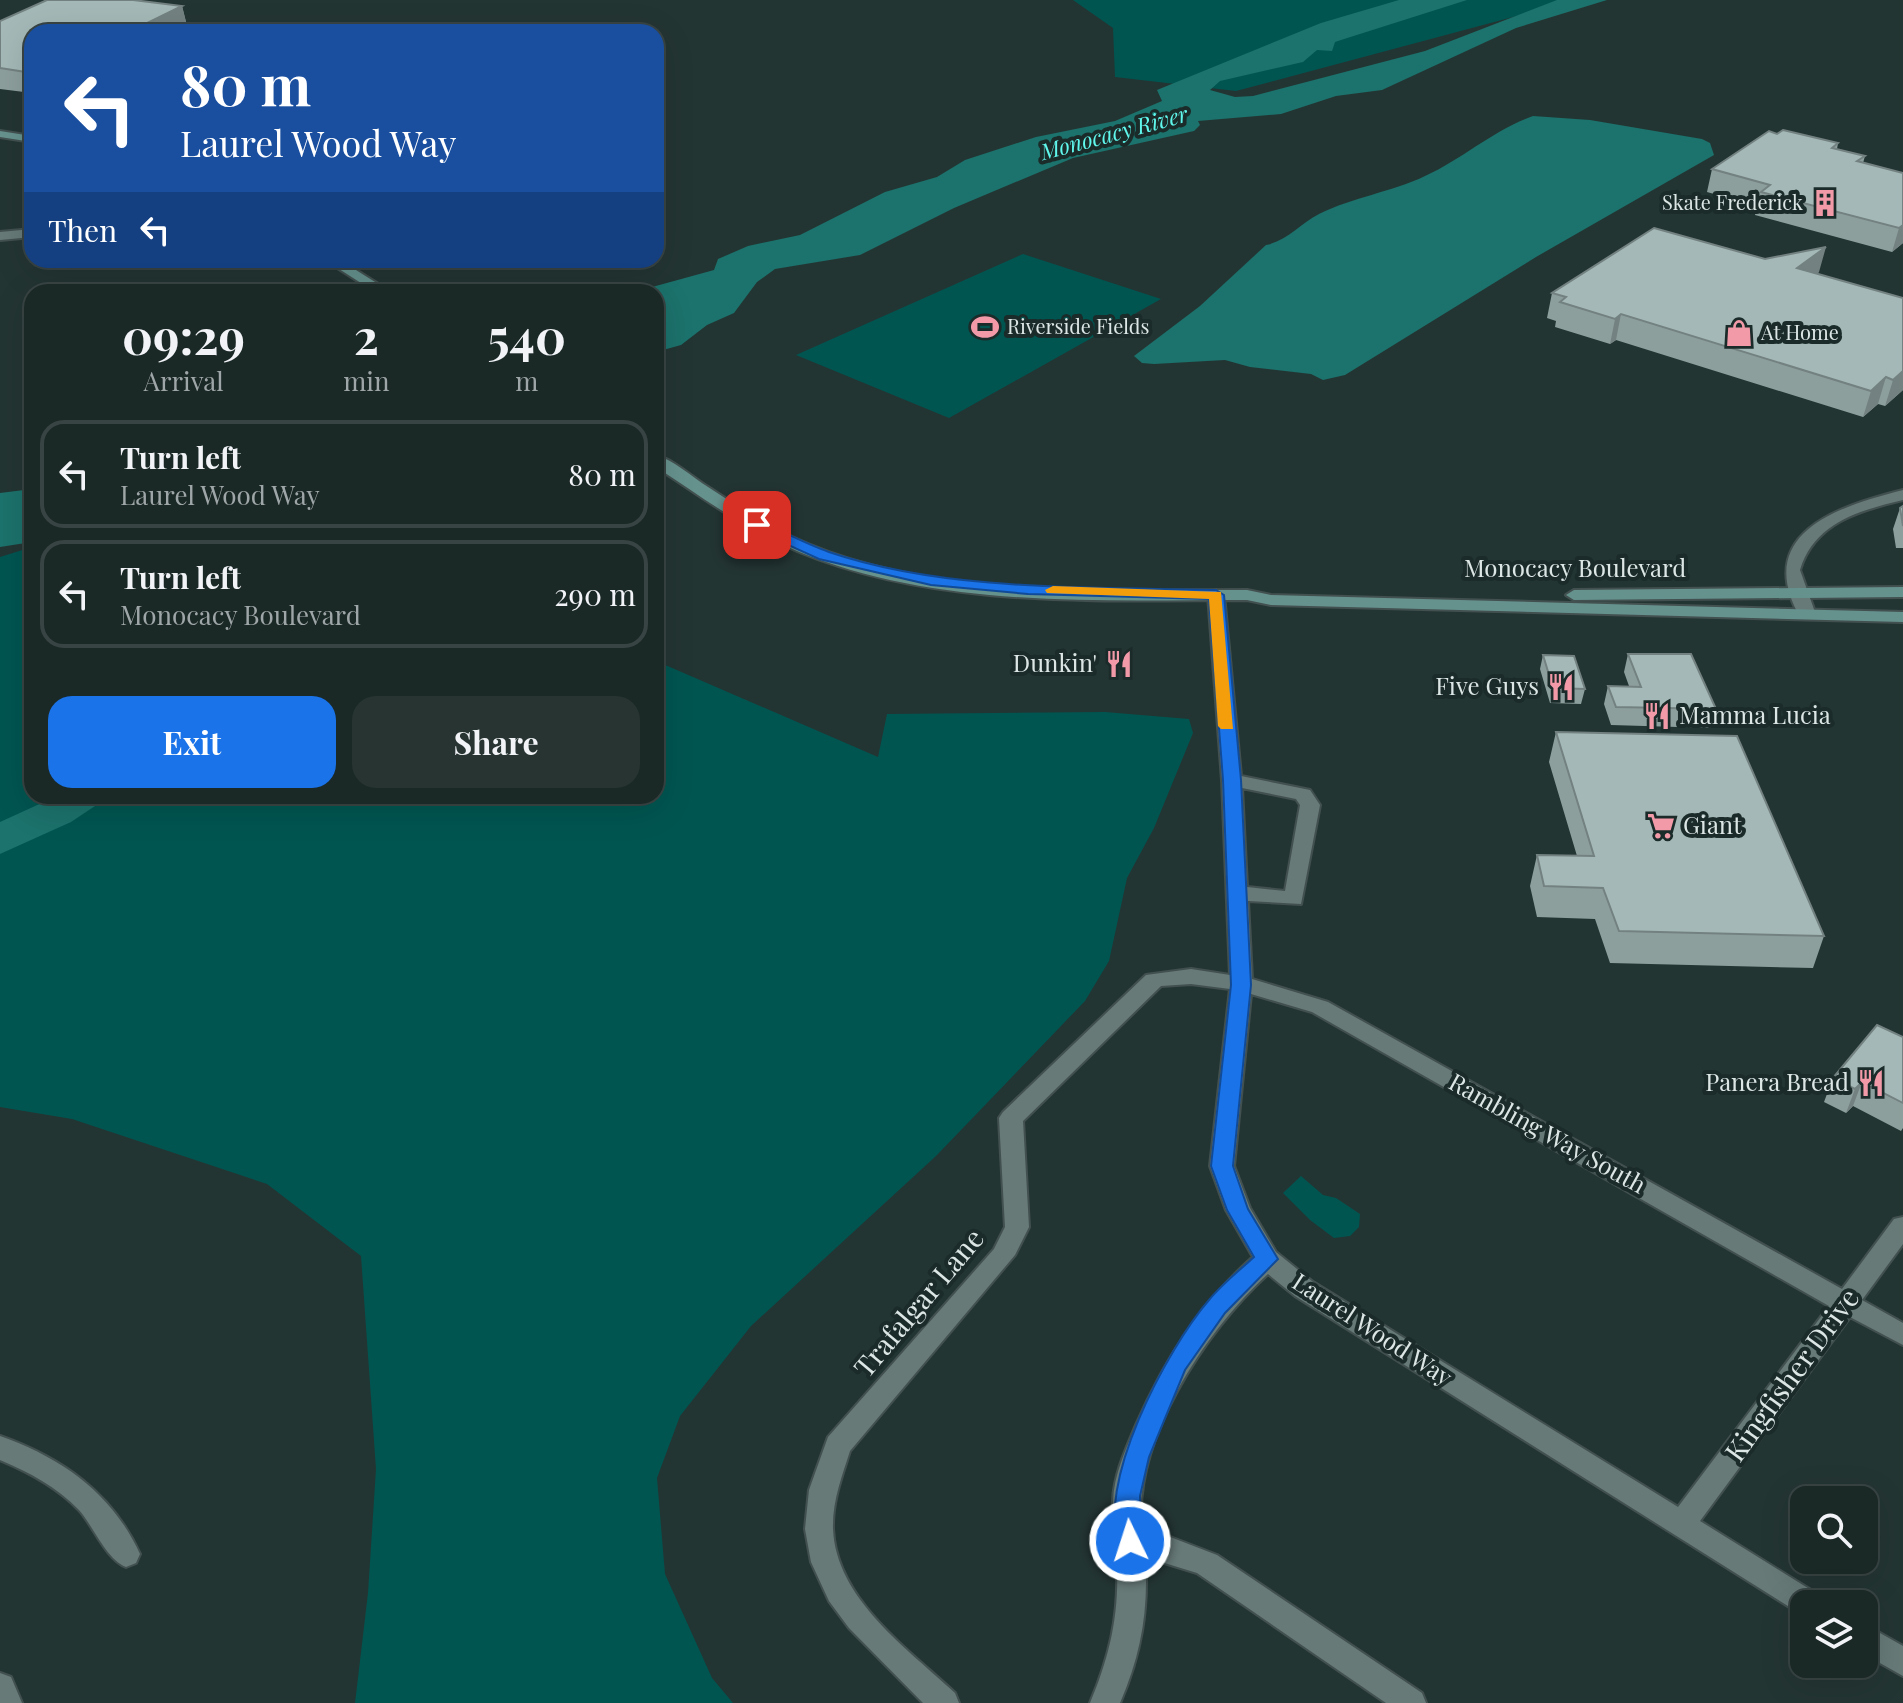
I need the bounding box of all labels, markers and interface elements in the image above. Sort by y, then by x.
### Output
text: 80 m [180,46,311,121]
icon: left [48,56,152,160]
water label: Monocacy River [1036,98,1191,166]
text: Laurel Wood Way [180,118,456,166]
place label: Skate Frederick [1662,188,1803,215]
building icon: Skate Frederick [1810,188,1840,218]
icon: left [133,208,177,252]
text: Then [48,210,117,250]
text: 09:29 [122,303,245,367]
text: 2 [354,303,379,367]
text: 540 [488,303,566,367]
sports icon: Riverside Fields [970,312,1000,342]
place label: Riverside Fields [1007,312,1149,339]
shop icon: At Home [1724,318,1754,348]
place label: At Home [1760,318,1839,345]
text: Arrival [144,363,224,398]
text: min [343,363,389,398]
text: m [515,363,538,398]
text: Turn left [120,437,241,477]
icon: left [52,452,96,496]
text: 80 m [568,454,636,494]
text: Laurel Wood Way [120,477,320,512]
pin [723,491,791,559]
icon: arrive [735,503,779,547]
street label: Monocacy Boulevard [1464,551,1686,583]
text: Turn left [120,557,241,597]
icon: left [52,572,96,616]
text: 290 m [554,574,636,614]
text: Monocacy Boulevard [120,597,361,632]
place label: Dunkin' [1013,646,1097,678]
restaurant icon: Dunkin' [1104,649,1134,679]
place label: Five Guys [1435,669,1539,701]
restaurant icon: Five Guys [1546,672,1576,702]
button: Exit [48,696,336,788]
button: Share [352,696,640,788]
place label: Mamma Lucia [1679,698,1831,730]
restaurant icon: Mamma Lucia [1642,701,1672,731]
place label: Giant [1683,808,1742,840]
supermarket icon: Giant [1646,811,1676,841]
street label: Rambling Way South [1444,1065,1652,1200]
place label: Panera Bread [1705,1065,1849,1097]
restaurant icon: Panera Bread [1856,1068,1886,1098]
street label: Trafalgar Lane [845,1220,991,1384]
street label: Laurel Wood Way [1287,1265,1459,1392]
street label: Kingfisher Drive [1715,1280,1866,1468]
map controls [1790,1486,1878,1678]
button: search [1790,1486,1878,1574]
position arrow [1088,1499,1172,1583]
button: layers [1790,1590,1878,1678]

